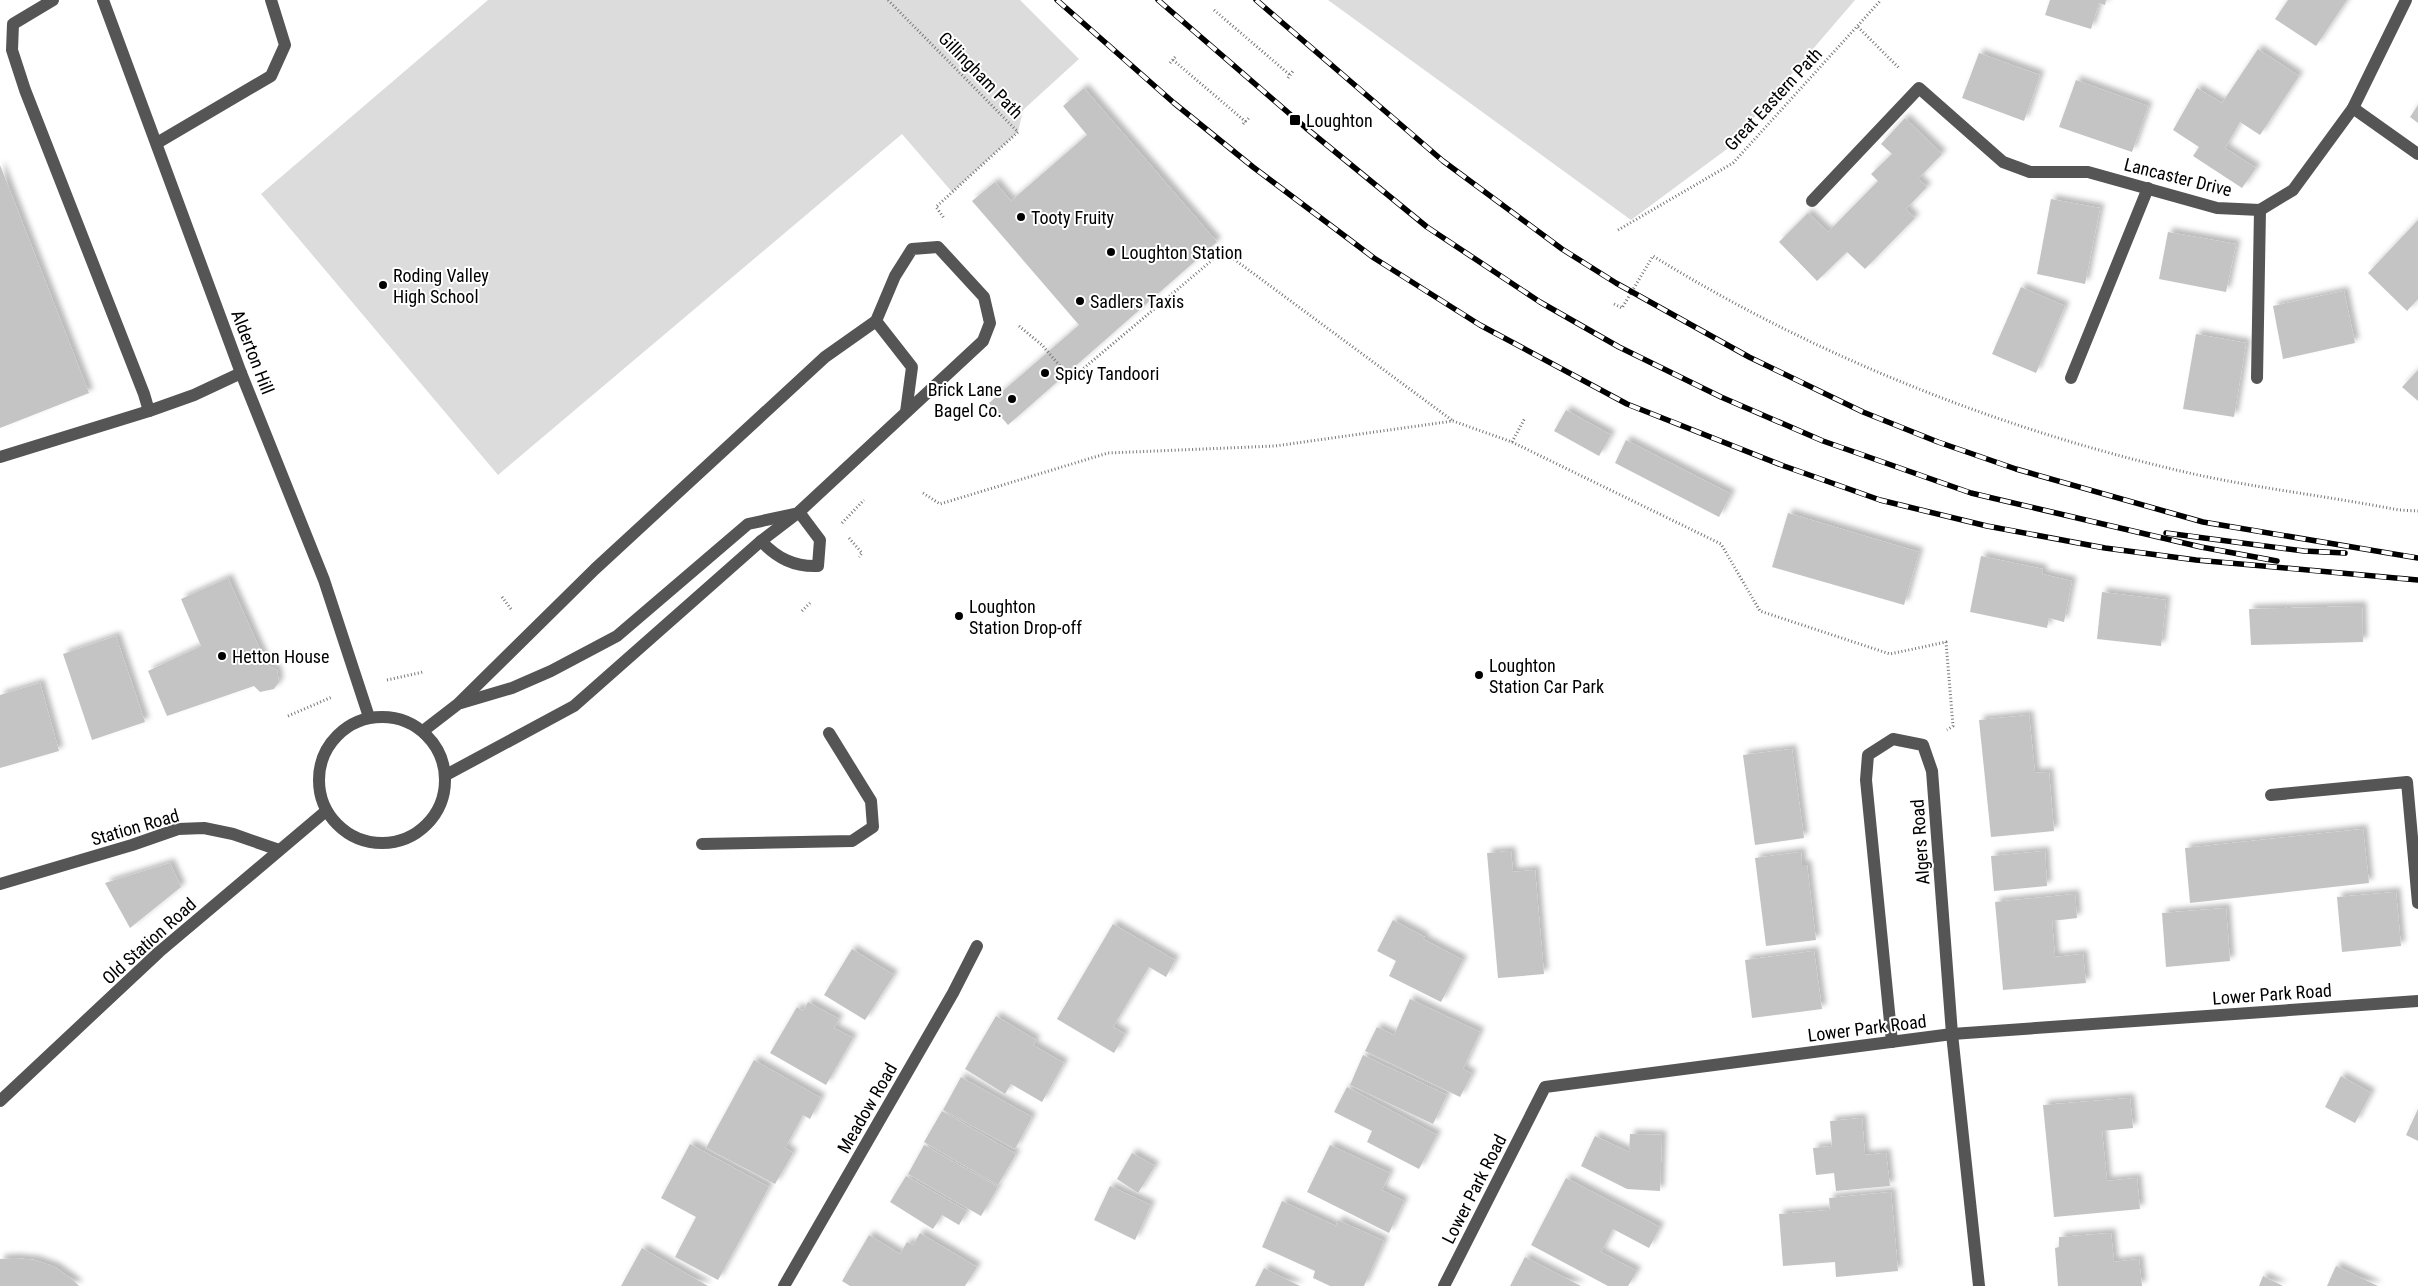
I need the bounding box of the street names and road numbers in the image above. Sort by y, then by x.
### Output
street label: Gillingham Path [934,27,1028,123]
street label: Great Eastern Path [1720,43,1826,155]
street label: Lancaster Drive [2122,153,2234,201]
street label: Alderton Hill [227,307,279,397]
street label: Algers Road [1907,798,1933,886]
street label: Station Road [88,804,182,850]
street label: Old Station Road [98,893,200,989]
street label: Lower Park Road [2212,979,2332,1009]
street label: Lower Park Road [1806,1010,1928,1046]
street label: Meadow Road [833,1059,901,1157]
street label: Lower Park Road [1437,1131,1511,1247]

